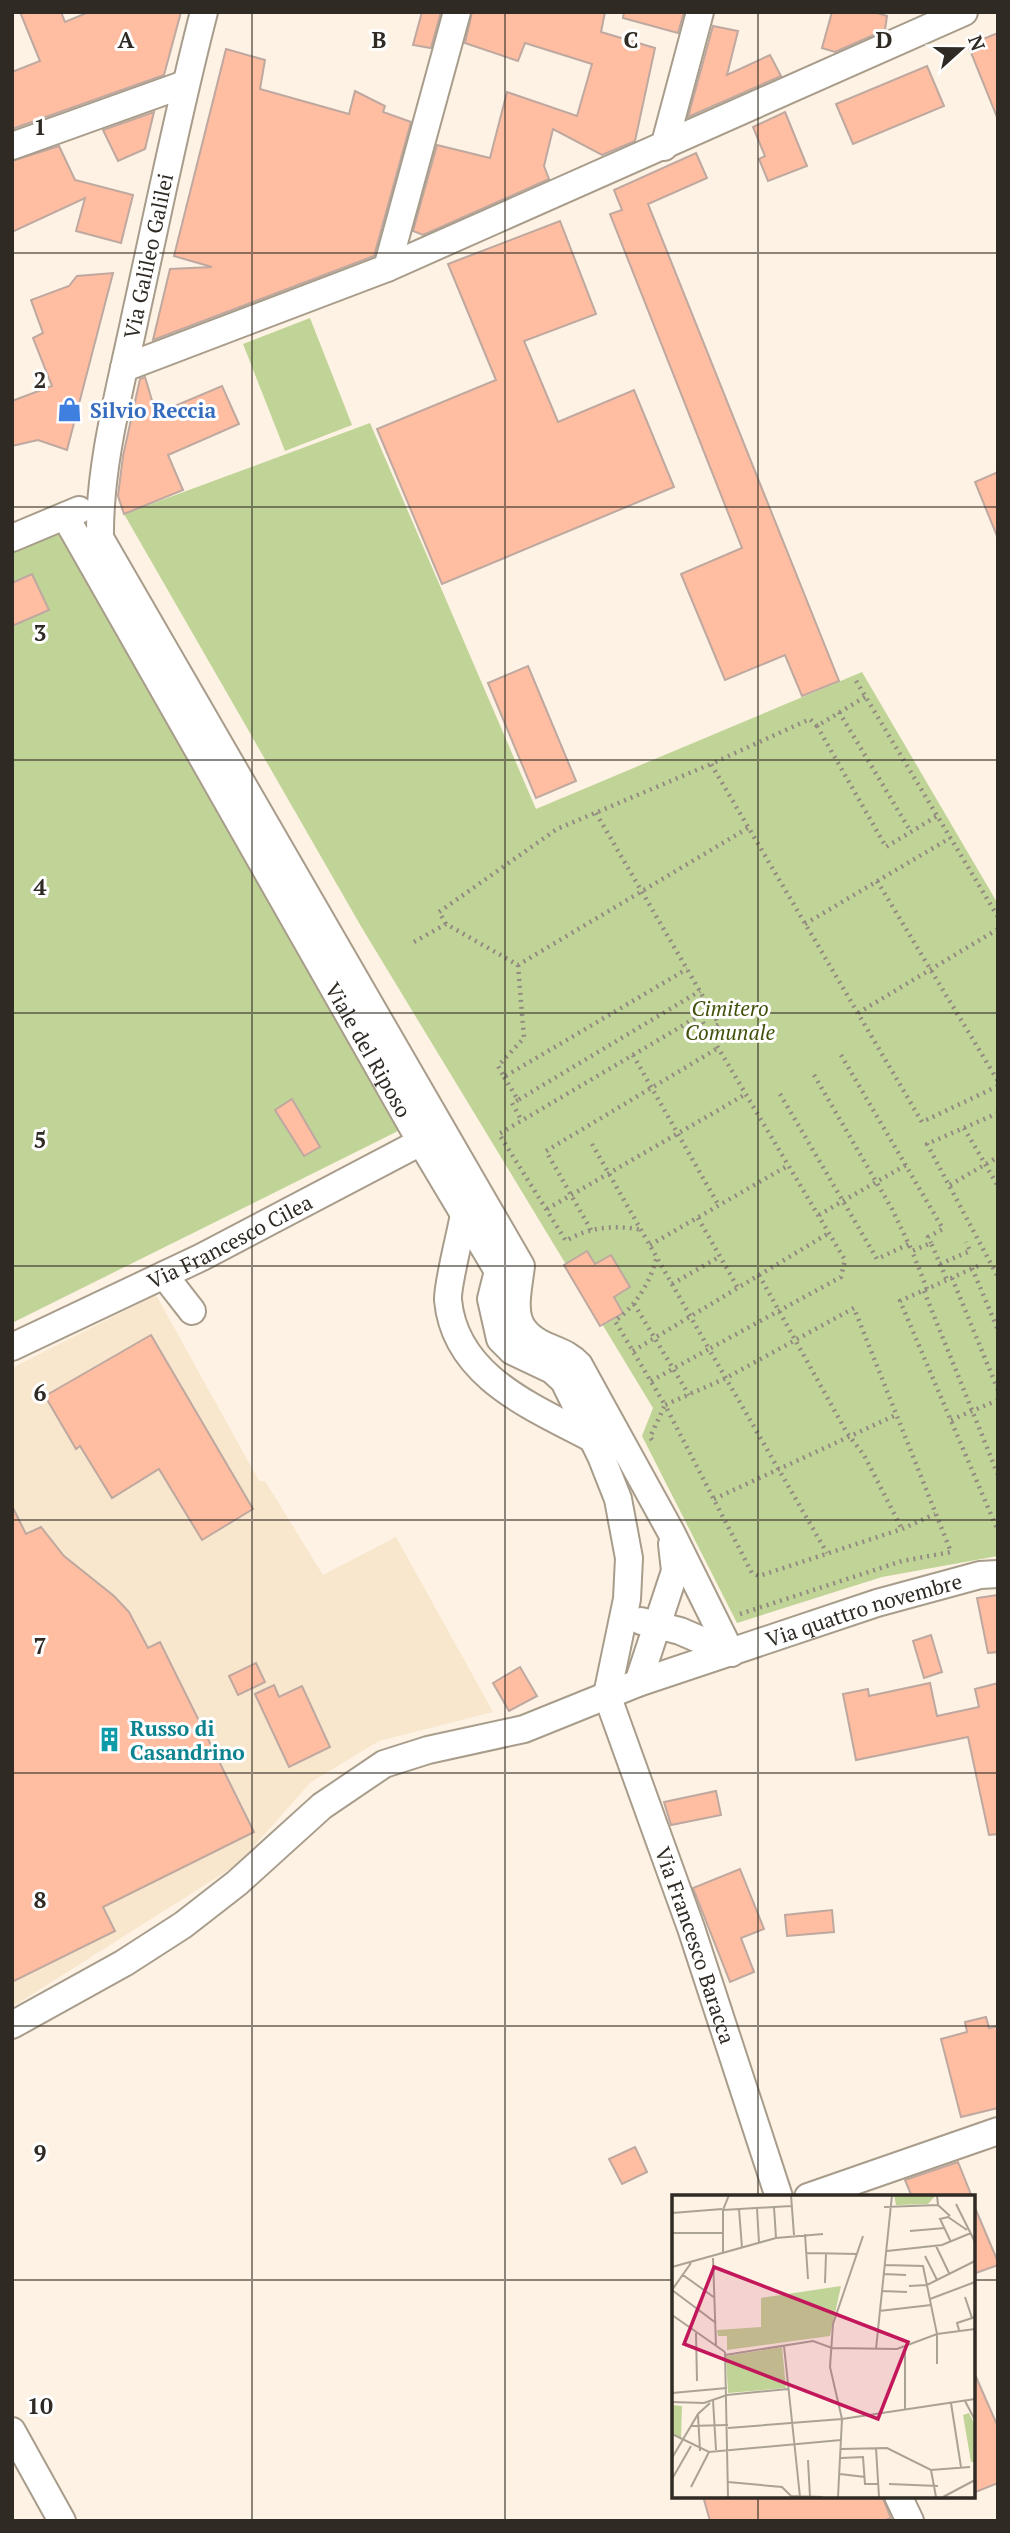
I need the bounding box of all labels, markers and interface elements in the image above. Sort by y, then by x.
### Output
north arrow [926,14,996,84]
text: A [118,24,135,55]
text: B [372,24,387,55]
text: C [624,24,639,55]
text: D [876,24,893,55]
text: N [963,32,992,54]
text: 1 [34,111,47,142]
street label: Via Galileo Galilei [117,171,179,341]
text: 2 [34,364,47,395]
shop icon: Silvio Reccia [56,396,84,424]
place label: Silvio Reccia [90,396,216,424]
text: 3 [34,617,47,648]
text: 4 [34,871,47,902]
street label: Viale del Riposo [319,977,418,1122]
park label: Cimitero Comunale [685,994,775,1046]
text: 5 [34,1124,47,1155]
street label: Via Francesco Cilea [143,1187,317,1295]
text: 6 [34,1377,47,1408]
street label: Via quattro novembre [762,1567,965,1653]
text: 7 [34,1630,47,1661]
place label: Russo di Casandrino [130,1714,245,1766]
building icon: Russo di Casandrino [96,1726,124,1754]
street label: Via Francesco Baracca [649,1843,742,2047]
text: 8 [34,1884,47,1915]
text: 9 [34,2137,47,2168]
inset map [672,2195,975,2498]
text: 10 [27,2390,53,2421]

